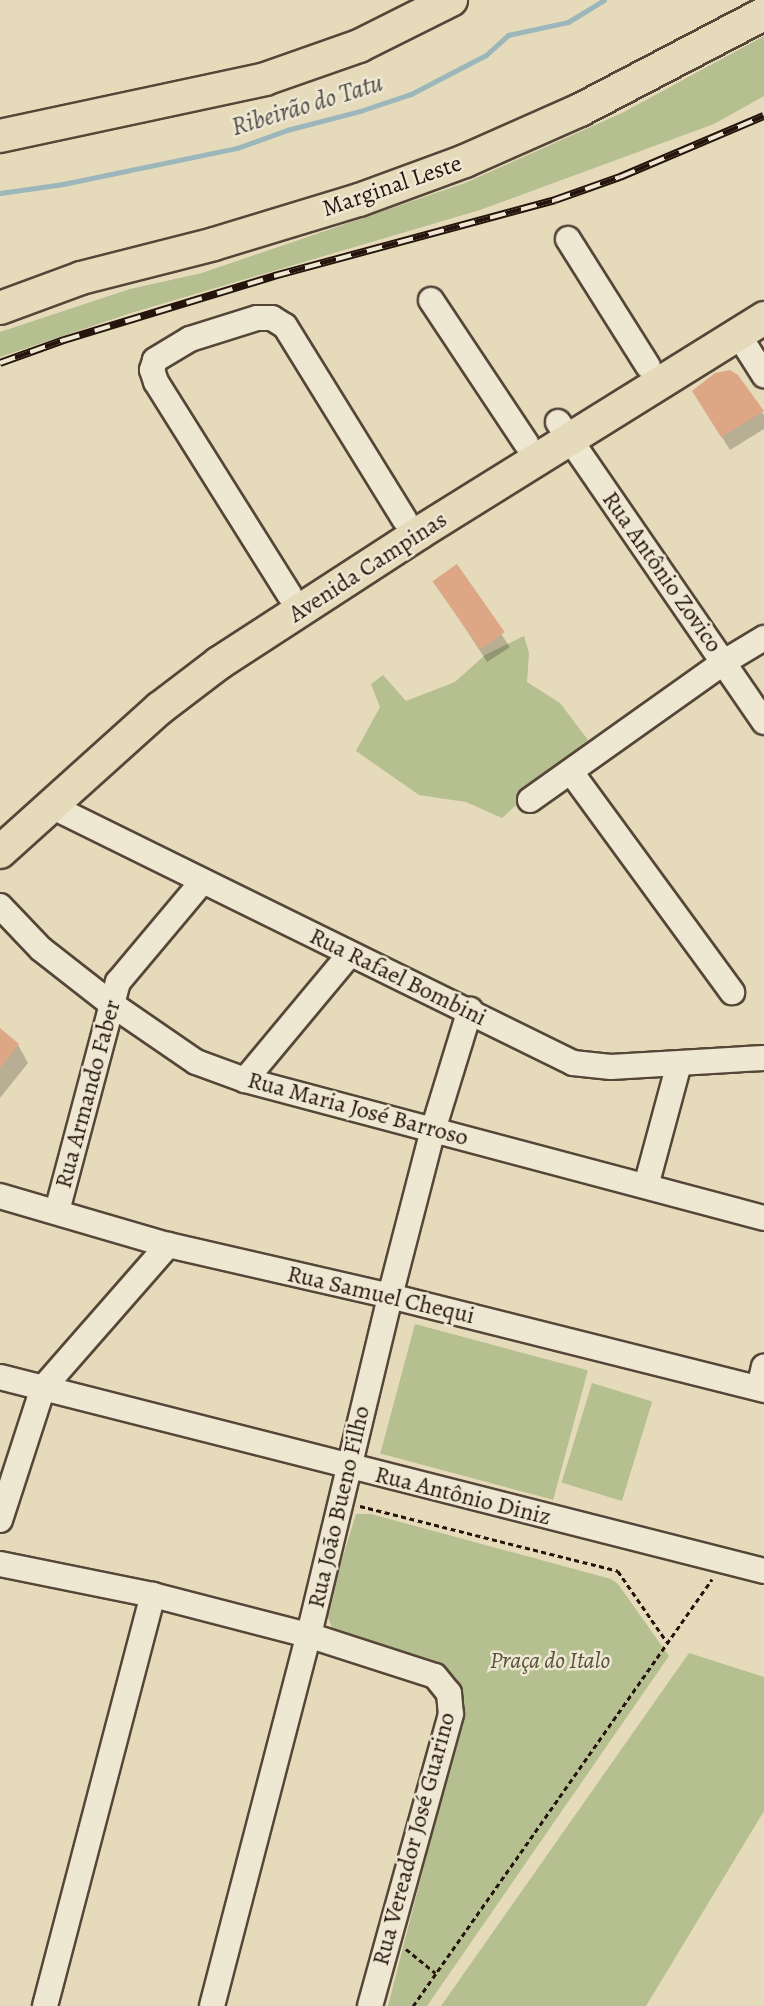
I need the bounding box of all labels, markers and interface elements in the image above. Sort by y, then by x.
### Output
water label: Ribeirão do Tatu [228,67,386,143]
street label: Marginal Leste [319,149,465,223]
street label: Rua Antônio Zovico [596,486,728,658]
street label: Avenida Campinas [283,505,453,629]
street label: Rua Rafael Bombini [305,922,491,1032]
street label: Rua Armando Faber [49,997,127,1191]
street label: Rua Maria José Barroso [245,1066,471,1152]
street label: Rua Samuel Chequi [285,1259,477,1331]
street label: Rua João Bueno Filho [302,1403,376,1611]
street label: Rua Antônio Diniz [372,1460,554,1532]
park label: Praça do Italo [490,1647,610,1675]
street label: Rua Vereador José Guarino [366,1709,462,1969]

